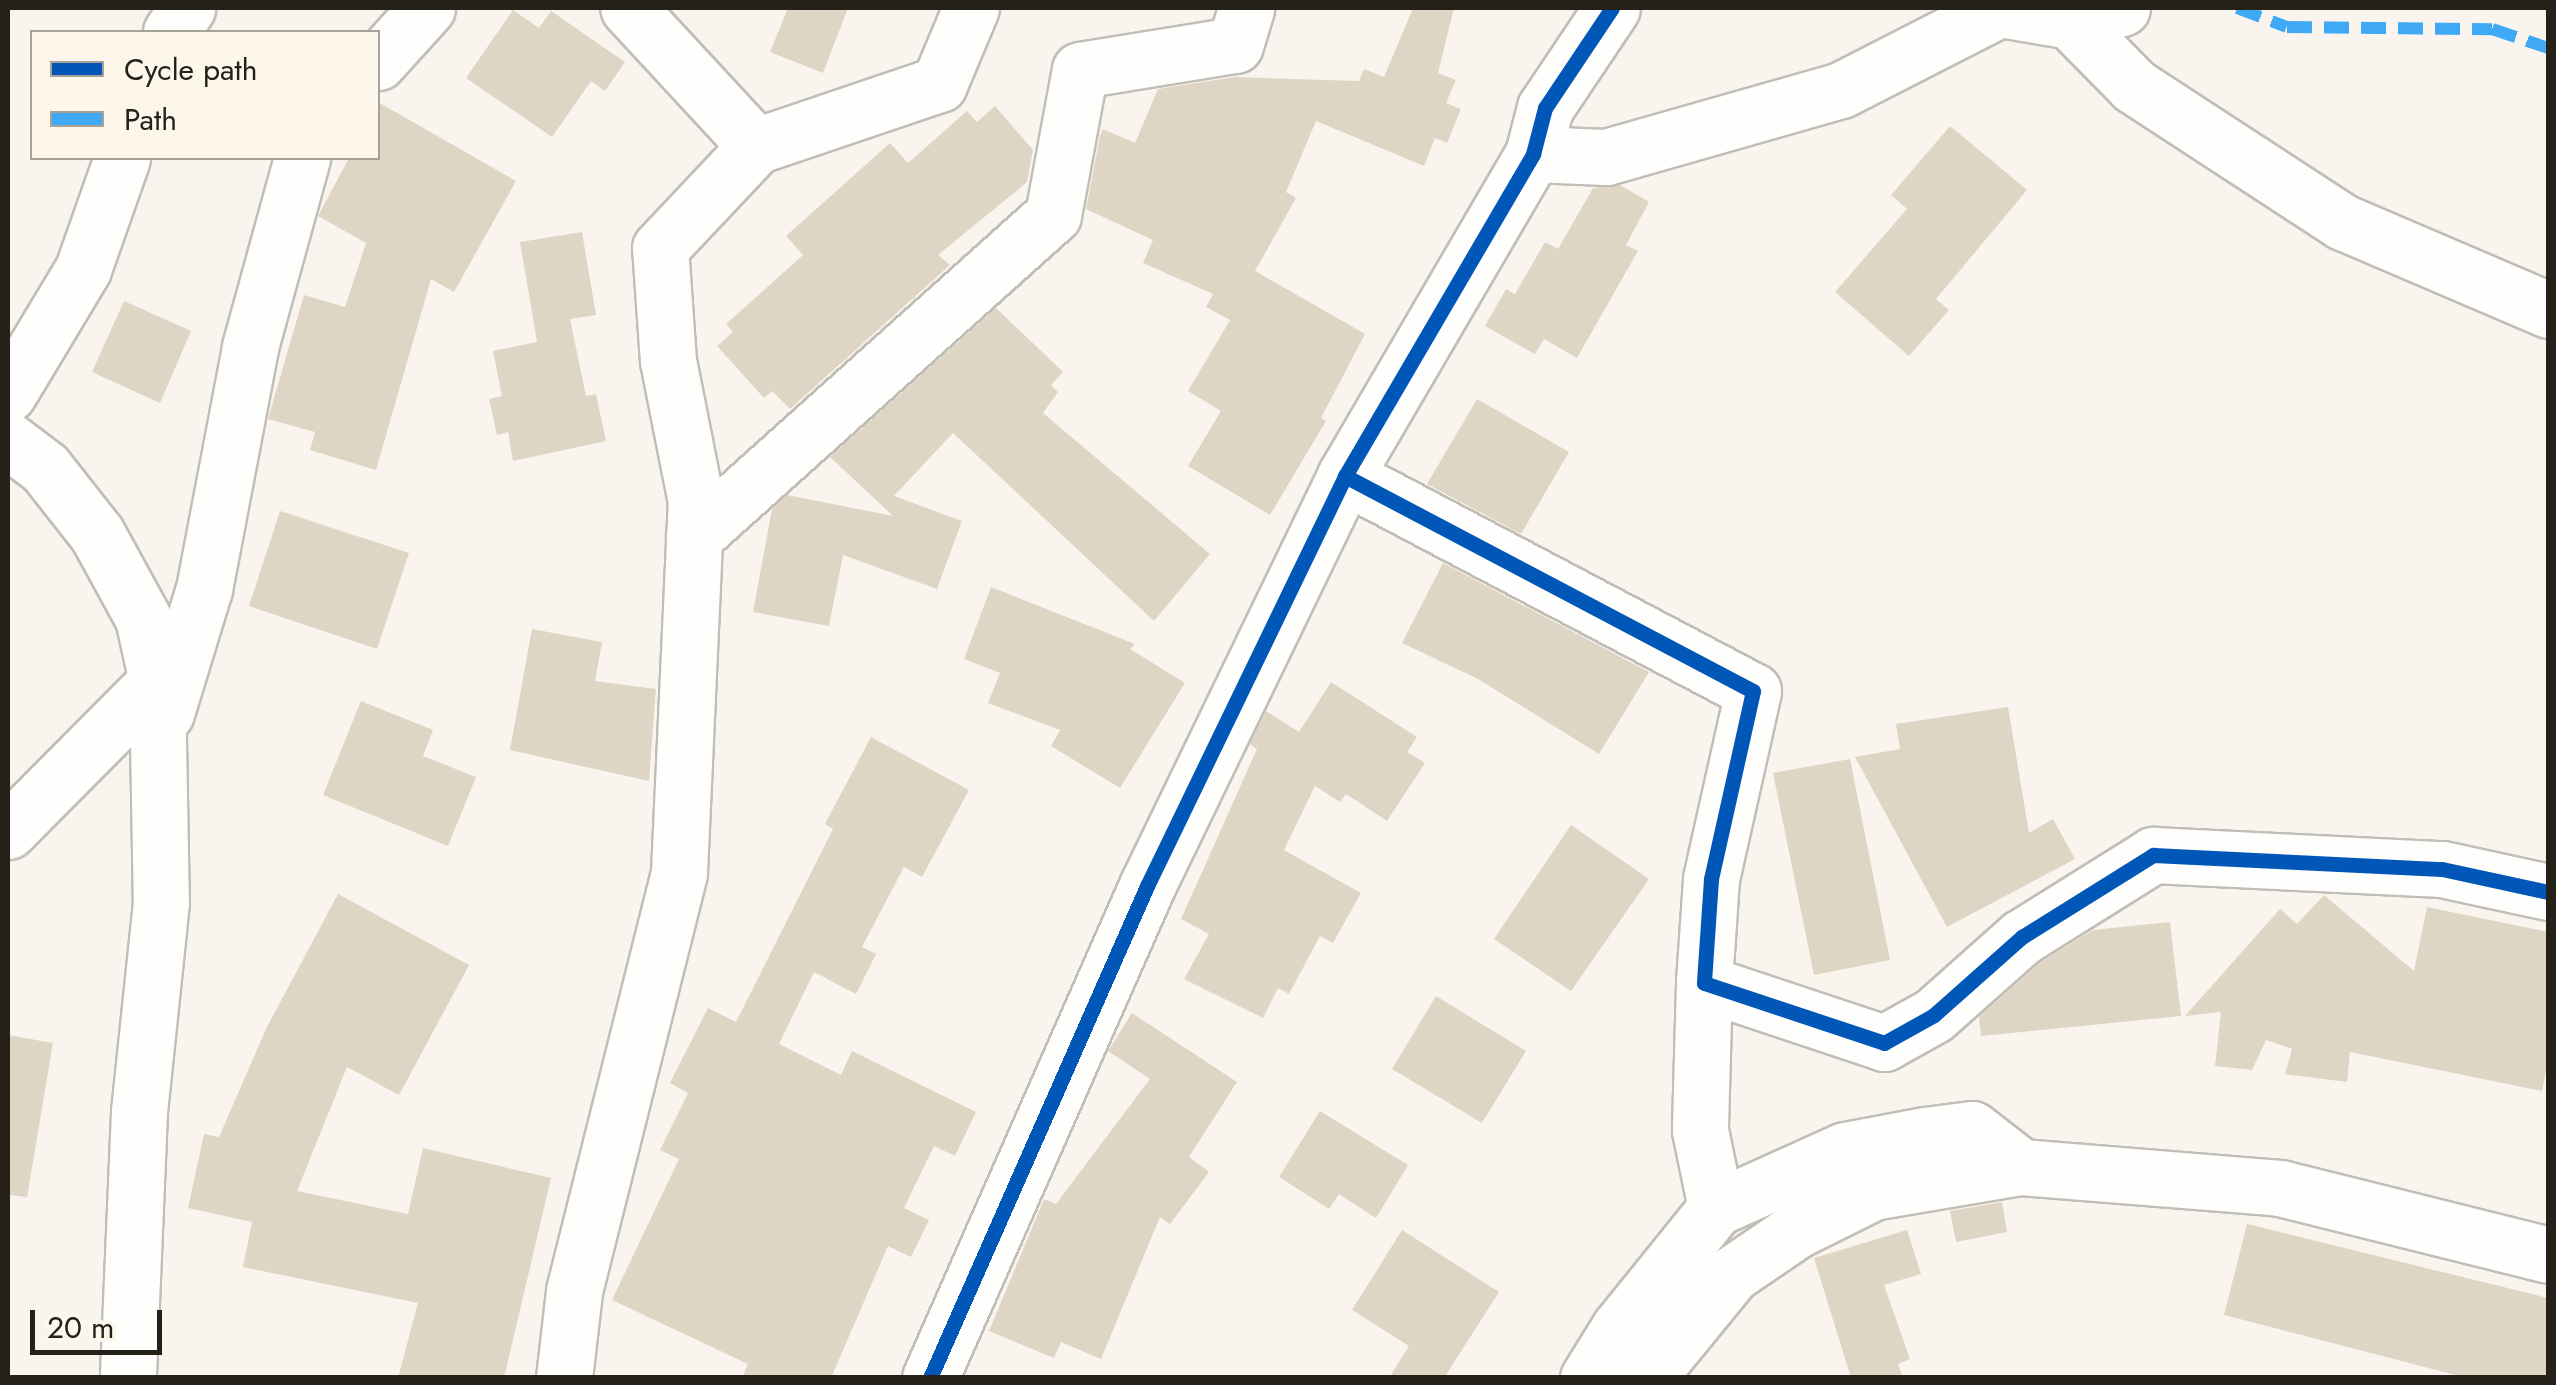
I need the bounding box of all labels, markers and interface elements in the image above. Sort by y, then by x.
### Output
legend [30,30,380,160]
text: Cycle path [124,48,257,91]
text: Path [124,98,177,141]
scale bar [35,1290,168,1352]
text: 20 m [47,1306,114,1349]

